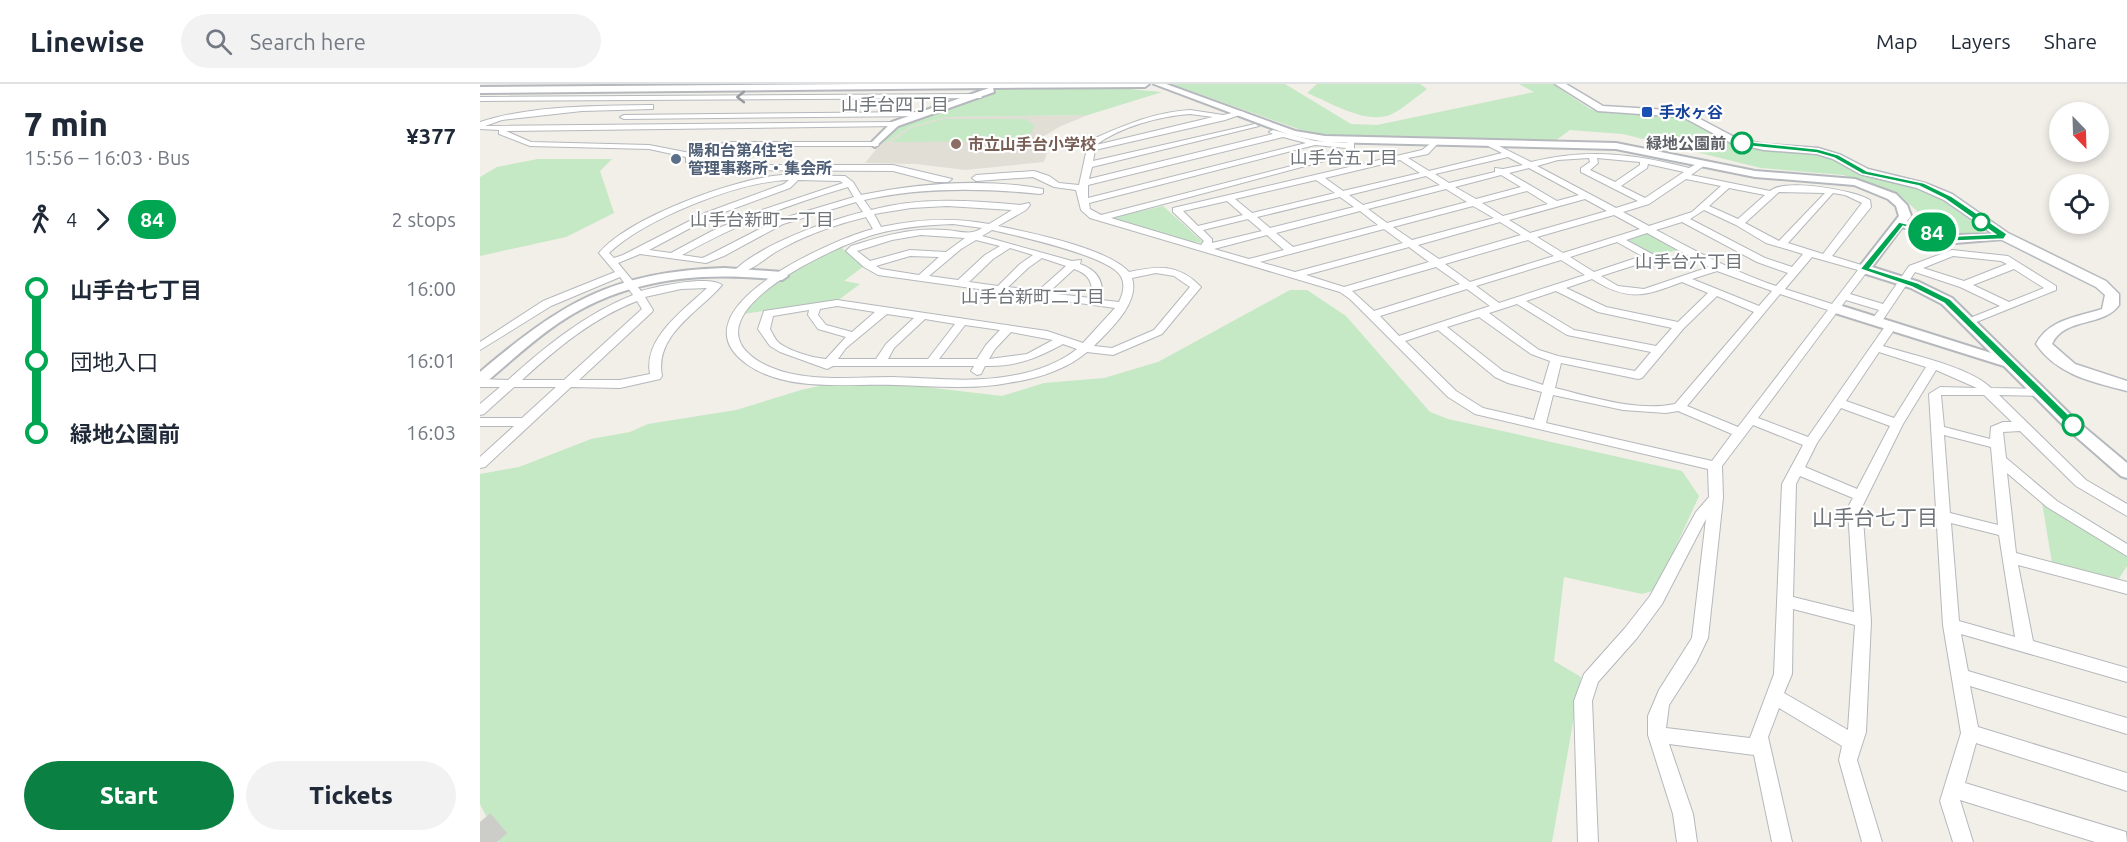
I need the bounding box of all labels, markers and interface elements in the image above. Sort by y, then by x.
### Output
search box [181,14,601,68]
icon: search [202,25,235,58]
text: Linewise [30,26,145,57]
text: Search here [250,29,366,54]
text: Map [1876,29,1917,53]
text: Layers [1950,29,2011,53]
text: Share [2044,29,2097,53]
one-way arrow [736,91,745,103]
district label: 山手台四丁目 [841,94,949,114]
north arrow [2049,102,2109,162]
map controls [2049,102,2109,234]
place label: 手水ヶ谷 [1659,103,1723,121]
text: 7 min [24,105,108,142]
marker: 手水ヶ谷 [1640,105,1654,119]
text: ¥377 [406,123,456,148]
marker: 緑地公園前 [1731,132,1753,154]
place label: 緑地公園前 [1646,134,1726,152]
place label: 市立山手台小学校 [968,135,1096,153]
marker: 市立山手台小学校 [949,137,963,151]
place label: 陽和台第4住宅 管理事務所・集会所 [688,141,832,177]
text: 15:56 – 16:03 · Bus [24,146,190,169]
district label: 山手台五丁目 [1290,147,1398,167]
marker: 陽和台第4住宅 管理事務所・集会所 [669,152,683,166]
button: locate [2049,174,2109,234]
icon: walk [24,203,57,236]
icon: forward [86,203,119,236]
text: 84 [140,207,164,231]
text: 4 [66,208,77,231]
text: 2 stops [392,208,456,231]
district label: 山手台新町一丁目 [690,209,834,229]
line badge: 84 [1905,212,1959,252]
unlabelled marker [1972,213,1990,231]
text: 84 [1920,220,1944,244]
district label: 山手台六丁目 [1635,251,1743,271]
text: 山手台七丁目 [70,277,202,302]
text: 16:00 [406,277,456,300]
district label: 山手台新町二丁目 [961,286,1105,306]
text: 団地入口 [70,349,158,374]
text: 16:01 [406,349,456,372]
unlabelled marker [2062,414,2084,436]
text: 緑地公園前 [70,421,180,446]
text: 16:03 [406,421,456,444]
district label: 山手台七丁目 [1812,505,1938,529]
button: Start [24,761,234,830]
button: Tickets [246,761,456,830]

